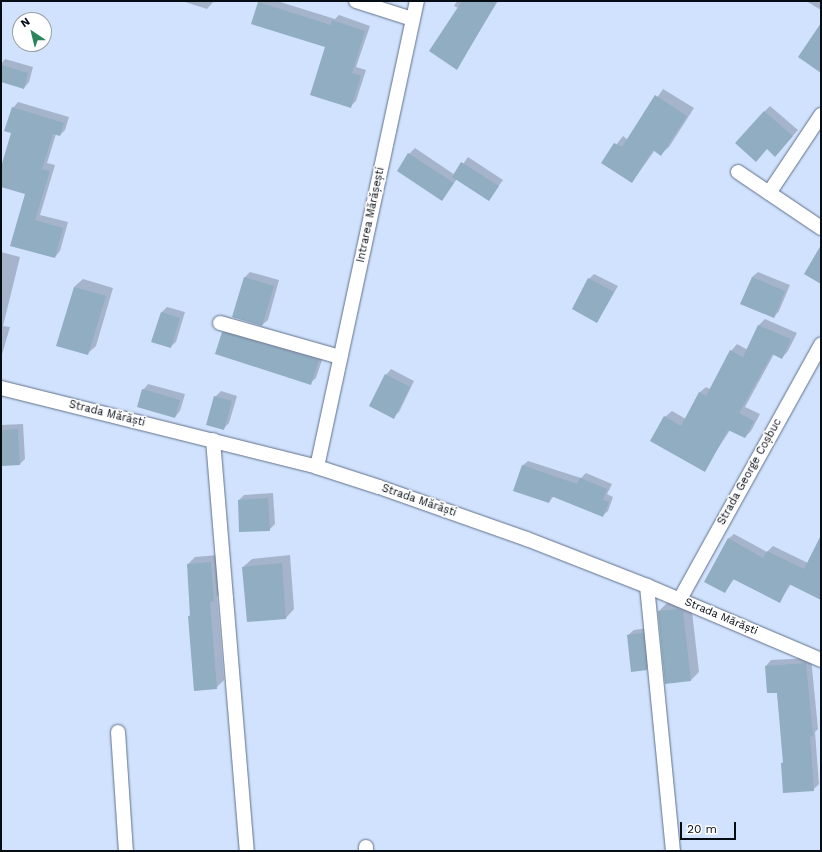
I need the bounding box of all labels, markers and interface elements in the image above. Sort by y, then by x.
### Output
north arrow [12,12,52,52]
text: N [18,15,32,30]
street label: Intrarea Mărășești [354,166,388,264]
street label: Strada Mărăști [67,398,147,430]
street label: Strada George Coșbuc [715,416,785,528]
street label: Strada Mărăști [380,482,458,520]
street label: Strada Mărăști [682,596,760,638]
scale bar [682,814,738,840]
text: 20 m [687,822,717,836]

